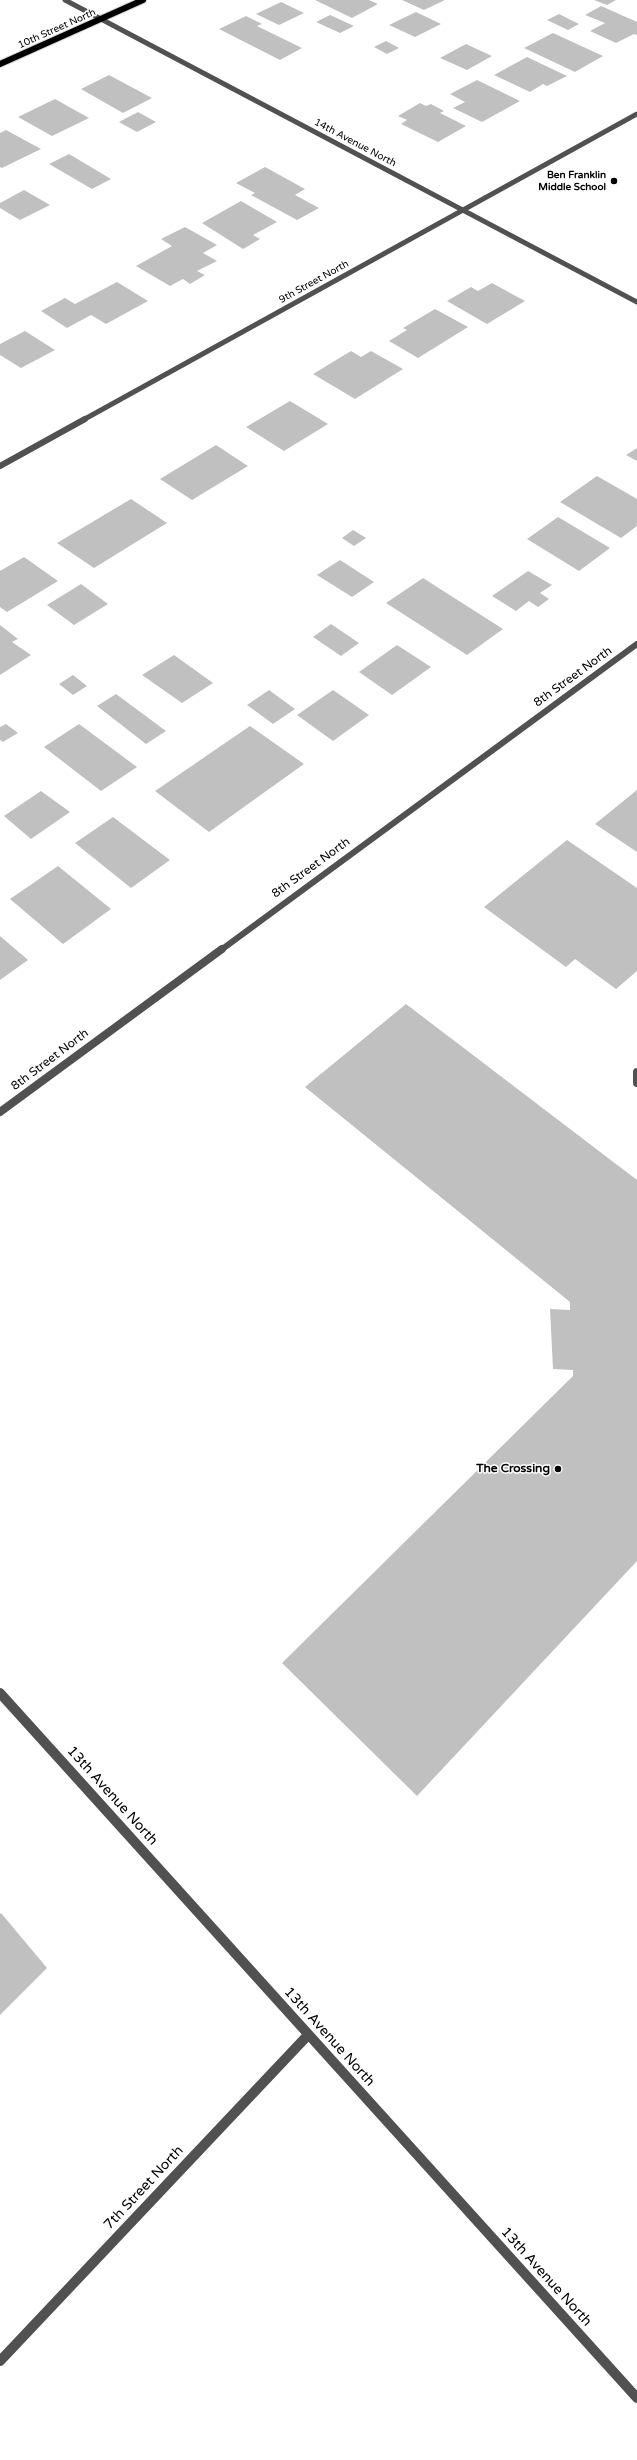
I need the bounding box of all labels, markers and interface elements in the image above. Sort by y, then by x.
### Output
street label: 10th Street North [16,6,98,52]
street label: 14th Avenue North [312,116,398,170]
place label: Ben Franklin Middle School [538,169,606,192]
marker: Ben Franklin Middle School [609,176,619,186]
street label: 9th Street North [277,258,351,306]
street label: 8th Street North [531,644,615,710]
street label: 8th Street North [269,835,353,901]
street label: 8th Street North [8,1026,92,1094]
place label: The Crossing [476,1462,550,1476]
marker: The Crossing [553,1464,563,1474]
street label: 13th Avenue North [63,1743,161,1849]
street label: 13th Avenue North [280,1984,378,2090]
street label: 7th Street North [101,2143,187,2233]
street label: 13th Avenue North [497,2224,595,2330]

